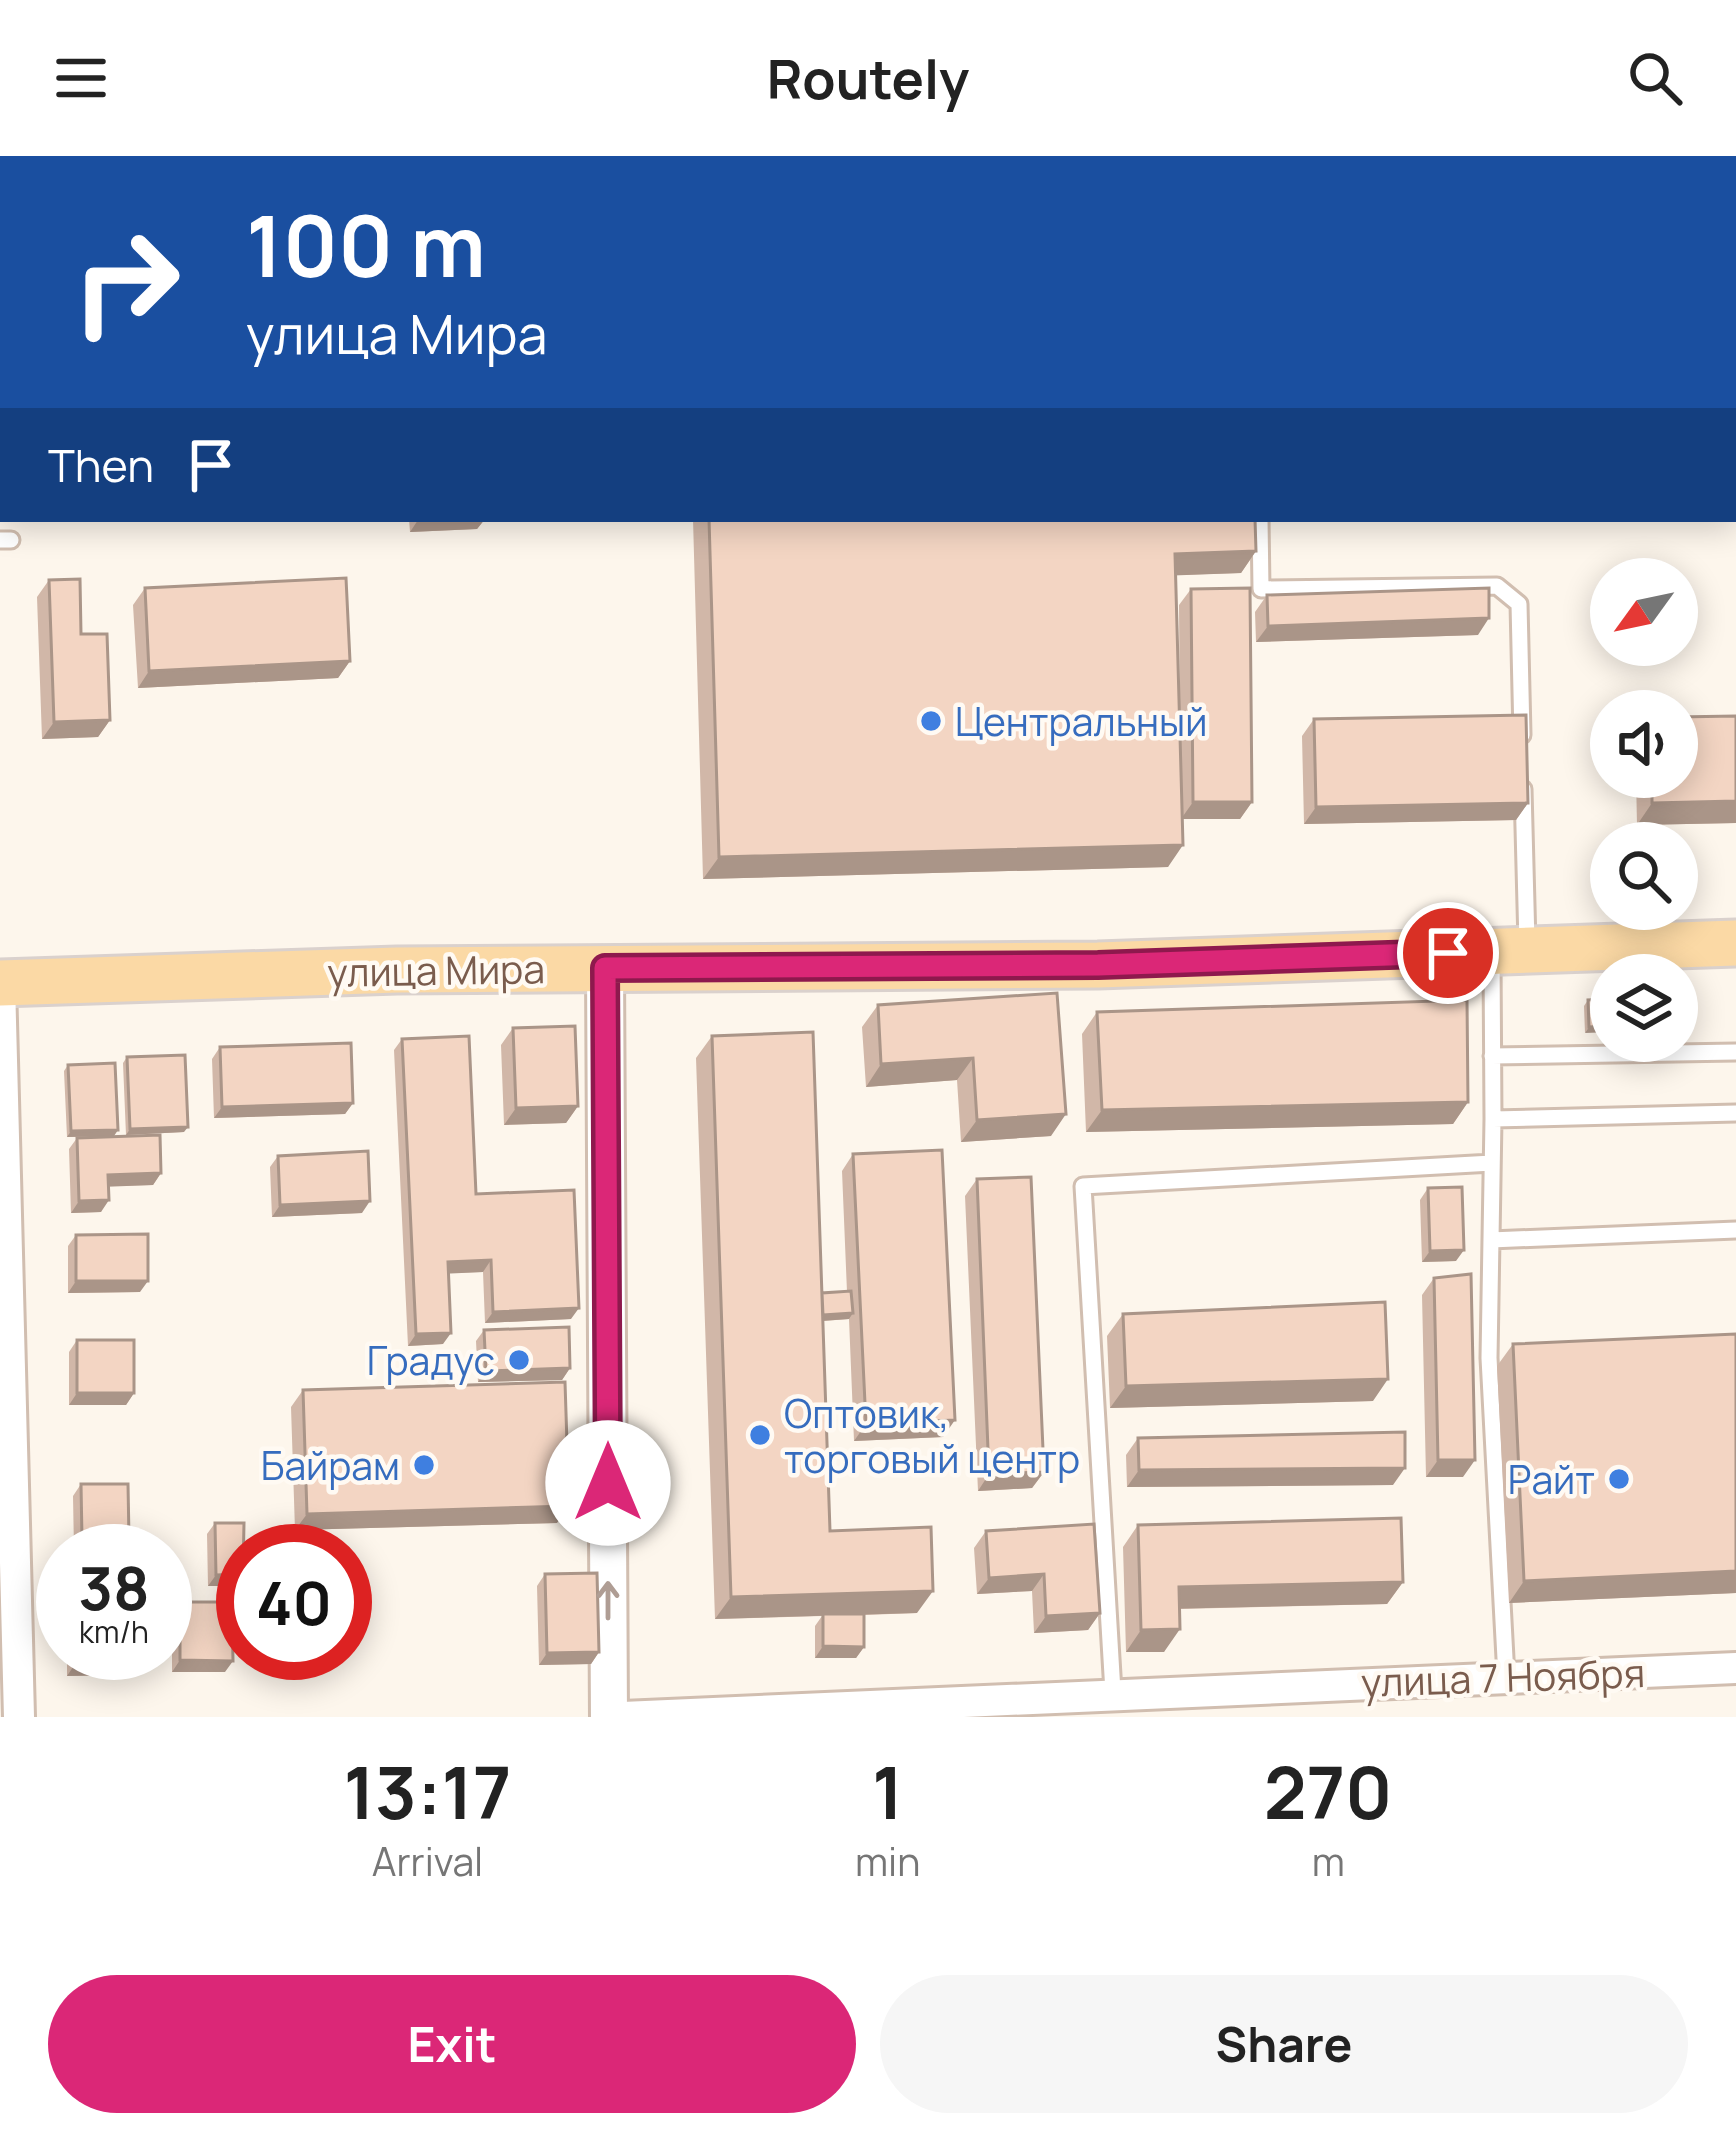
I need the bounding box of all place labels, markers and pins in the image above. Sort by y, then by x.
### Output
place label: Центральный [955,694,1207,748]
marker: Центральный [918,708,944,734]
pin [1397,902,1499,1004]
place label: Градус [367,1333,495,1387]
marker: Градус [506,1347,532,1373]
place label: Оптовик, торговый центр [784,1386,1080,1485]
marker: Оптовик, торговый центр [747,1422,773,1448]
place label: Байрам [261,1438,400,1492]
marker: Байрам [411,1452,437,1478]
place label: Райт [1508,1452,1595,1506]
marker: Райт [1606,1466,1632,1492]

